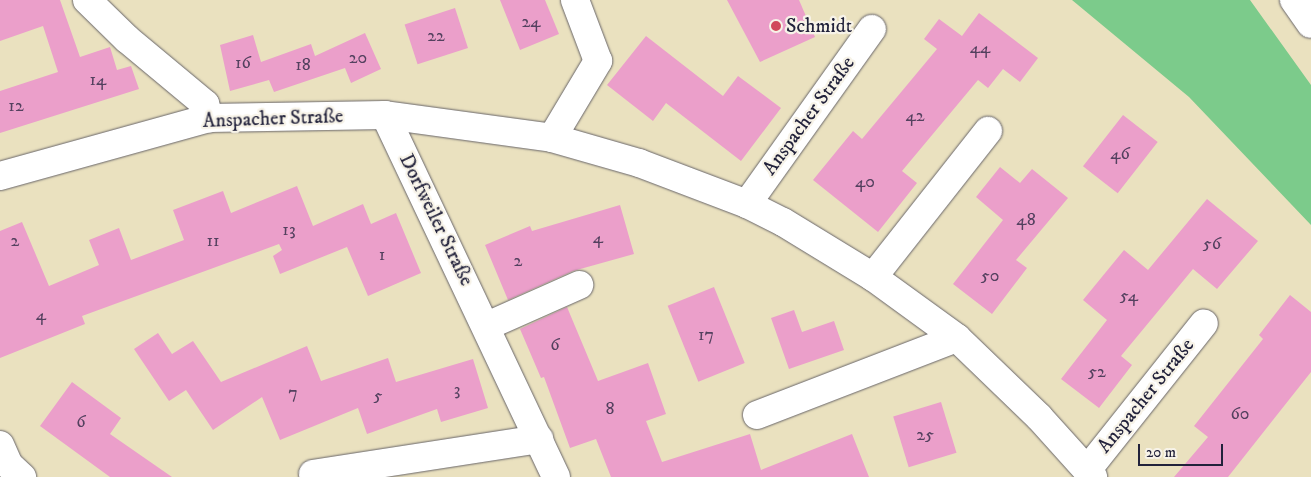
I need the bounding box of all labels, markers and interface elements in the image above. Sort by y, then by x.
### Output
house number: 24 [521,11,541,33]
place label: Schmidt [786,14,852,38]
marker: Schmidt [770,20,782,32]
house number: 22 [427,25,445,47]
house number: 44 [970,37,990,59]
house number: 20 [349,47,367,69]
house number: 16 [235,52,251,74]
street label: Anspacher Straße [758,52,860,180]
house number: 18 [295,54,311,76]
house number: 14 [90,69,106,91]
house number: 12 [8,95,24,117]
street label: Anspacher Straße [202,105,344,133]
house number: 42 [905,105,925,127]
house number: 46 [1110,143,1130,165]
street label: Dorfweiler Straße [394,150,478,290]
house number: 40 [855,171,875,193]
house number: 48 [1016,209,1036,231]
house number: 13 [282,219,296,241]
house number: 4 [593,227,603,249]
house number: 2 [11,230,19,252]
house number: 11 [206,230,220,252]
house number: 56 [1203,233,1221,255]
house number: 1 [379,244,385,266]
house number: 2 [514,250,522,272]
house number: 50 [981,265,999,287]
house number: 54 [1120,285,1138,307]
house number: 4 [36,304,46,326]
house number: 17 [698,324,714,346]
house number: 6 [550,334,560,356]
street label: Anspacher Straße [1092,334,1200,458]
house number: 52 [1088,361,1106,383]
house number: 3 [454,379,460,401]
house number: 7 [288,382,298,404]
house number: 5 [374,385,382,407]
house number: 8 [605,398,615,420]
house number: 60 [1230,403,1250,425]
house number: 6 [76,411,86,433]
house number: 25 [916,424,934,446]
scale bar [1141,434,1226,466]
text: 20 m [1146,443,1176,462]

